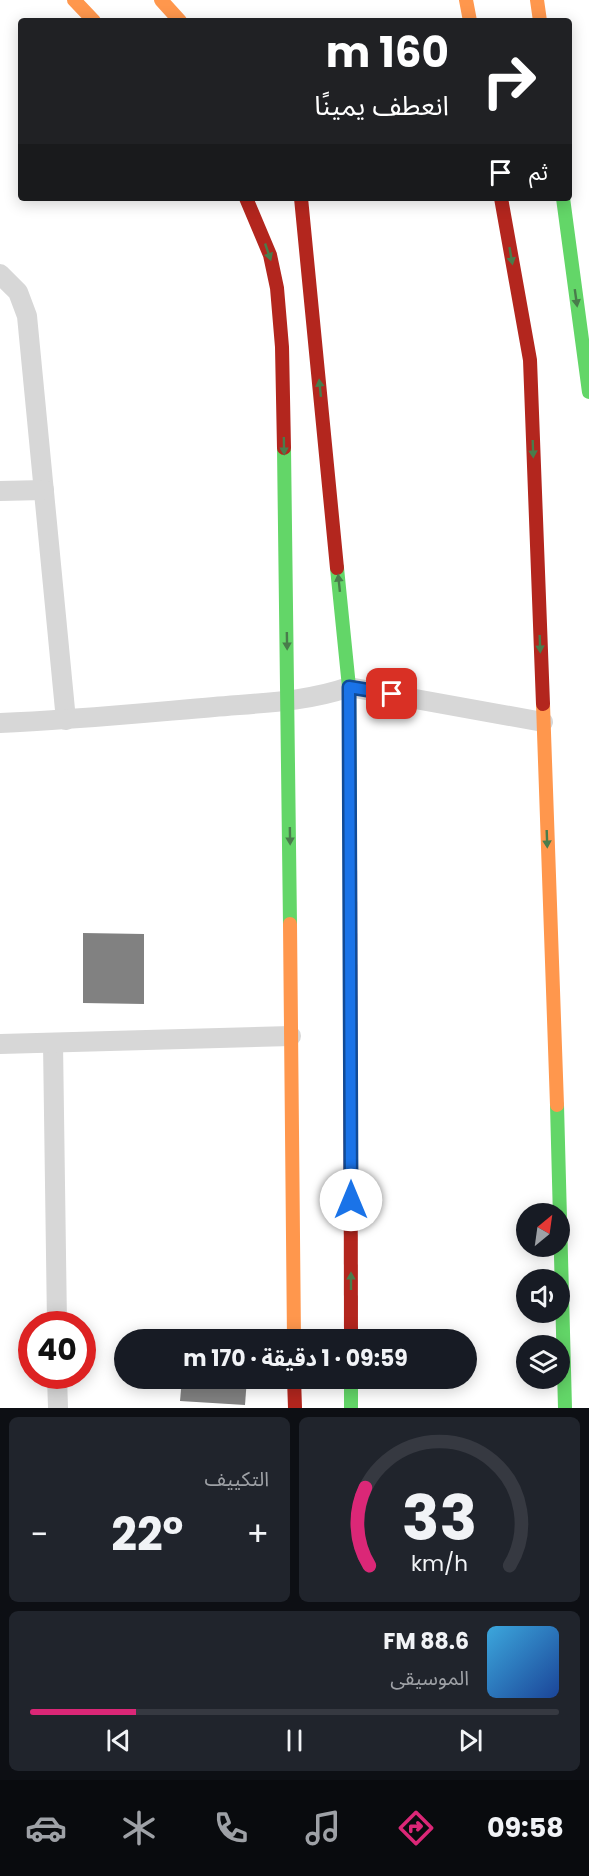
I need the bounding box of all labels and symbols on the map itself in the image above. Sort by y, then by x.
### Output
one-way arrow [264,243,273,261]
one-way arrow [507,246,516,265]
one-way arrow [572,288,581,307]
one-way arrow [315,379,325,398]
one-way arrow [279,436,289,455]
one-way arrow [528,439,538,458]
one-way arrow [334,573,344,592]
one-way arrow [283,631,292,650]
one-way arrow [536,634,545,653]
pin [366,668,417,719]
one-way arrow [285,826,295,845]
one-way arrow [543,829,552,848]
position arrow [319,1168,383,1232]
north arrow [516,1203,570,1257]
one-way arrow [346,1272,356,1291]
speed limit sign: 40 [18,1311,96,1389]

